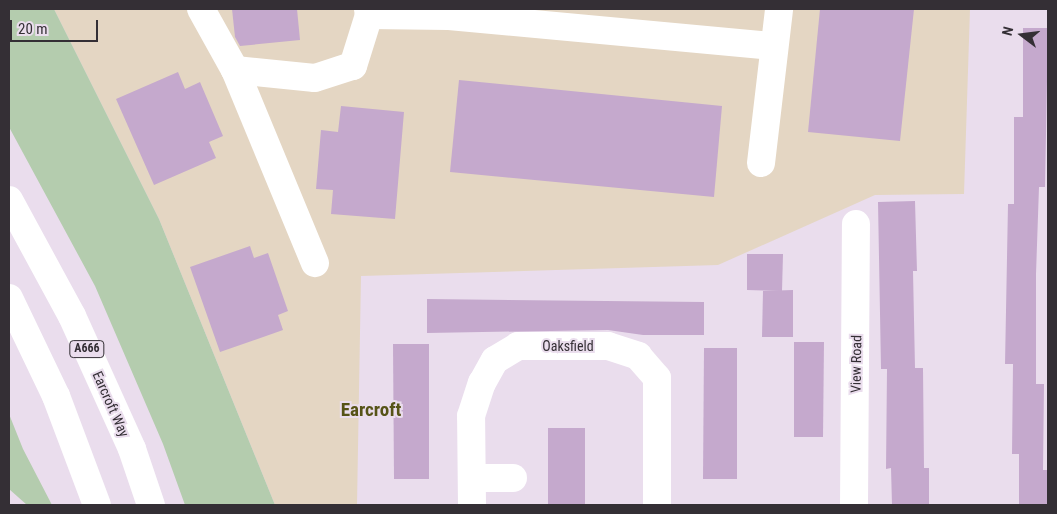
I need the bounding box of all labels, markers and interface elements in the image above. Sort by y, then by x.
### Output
scale bar [12,10,100,42]
north arrow [997,10,1047,60]
text: 20 m [18,20,48,38]
text: N [999,25,1016,37]
street label: View Road [847,335,865,393]
street label: Oaksfield [542,338,594,354]
road number: A666 [68,339,106,358]
street label: Earcroft Way [89,369,133,439]
district label: Earcroft [341,399,401,421]

